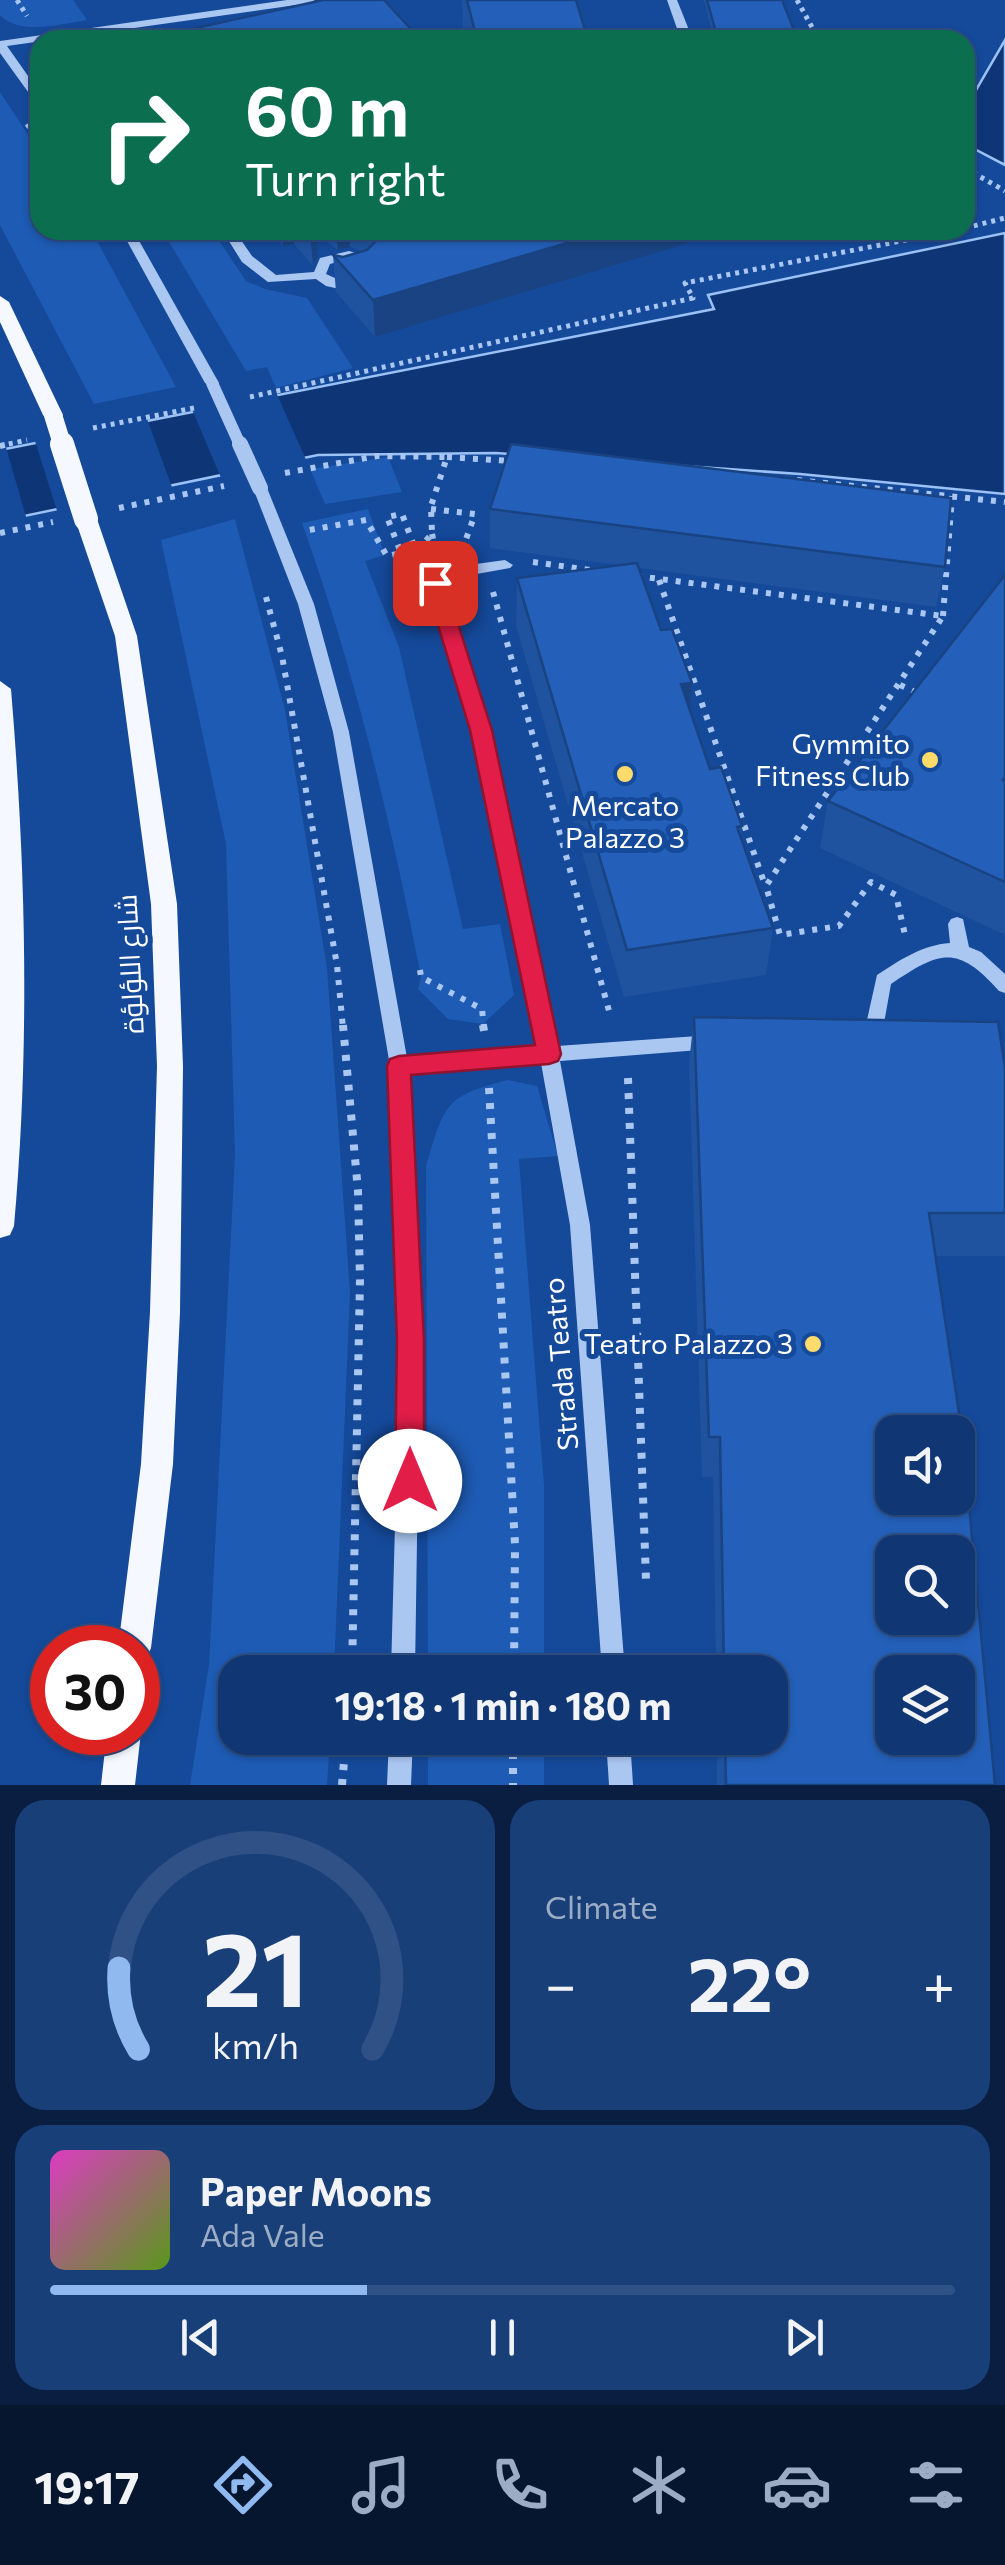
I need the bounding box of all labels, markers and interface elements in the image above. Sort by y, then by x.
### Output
text: 60 m [245,65,409,150]
icon: right [80,70,210,200]
text: Turn right [245,150,446,205]
pin [393,541,478,626]
icon: arrive [408,556,463,611]
place label: Gymmito Fitness Club [755,726,910,792]
marker: Gymmito Fitness Club [919,749,941,771]
marker: Mercato Palazzo 3 [614,763,636,785]
place label: Mercato Palazzo 3 [565,788,685,854]
street label: شارع اللؤلؤة [108,893,153,1035]
street label: Strada Teatro [536,1276,584,1452]
place label: Teatro Palazzo 3 [584,1326,793,1360]
marker: Teatro Palazzo 3 [802,1333,824,1355]
map controls [875,1415,975,1755]
button: sound [875,1415,975,1515]
position arrow [358,1429,462,1533]
button: search [875,1535,975,1635]
speed limit sign: 30 [30,1625,160,1755]
button: layers [875,1655,975,1755]
text: 19:18 · 1 min · 180 m [334,1681,672,1728]
text: Climate [545,1886,658,1926]
text: 21 [202,1901,308,2028]
text: 22° [688,1936,811,2027]
text: − [545,1949,576,2016]
text: + [923,1949,955,2016]
text: km/h [212,2023,298,2066]
text: Paper Moons [200,2167,432,2214]
text: Ada Vale [200,2214,325,2254]
icon: previous [173,2310,228,2365]
icon: pause [475,2310,530,2365]
icon: next [777,2310,832,2365]
icon: directions [208,2450,278,2520]
icon: music [346,2450,416,2520]
icon: phone [485,2450,555,2520]
icon: climate [624,2450,694,2520]
icon: car [762,2450,832,2520]
icon: filters [901,2450,971,2520]
text: 19:17 [34,2458,139,2513]

